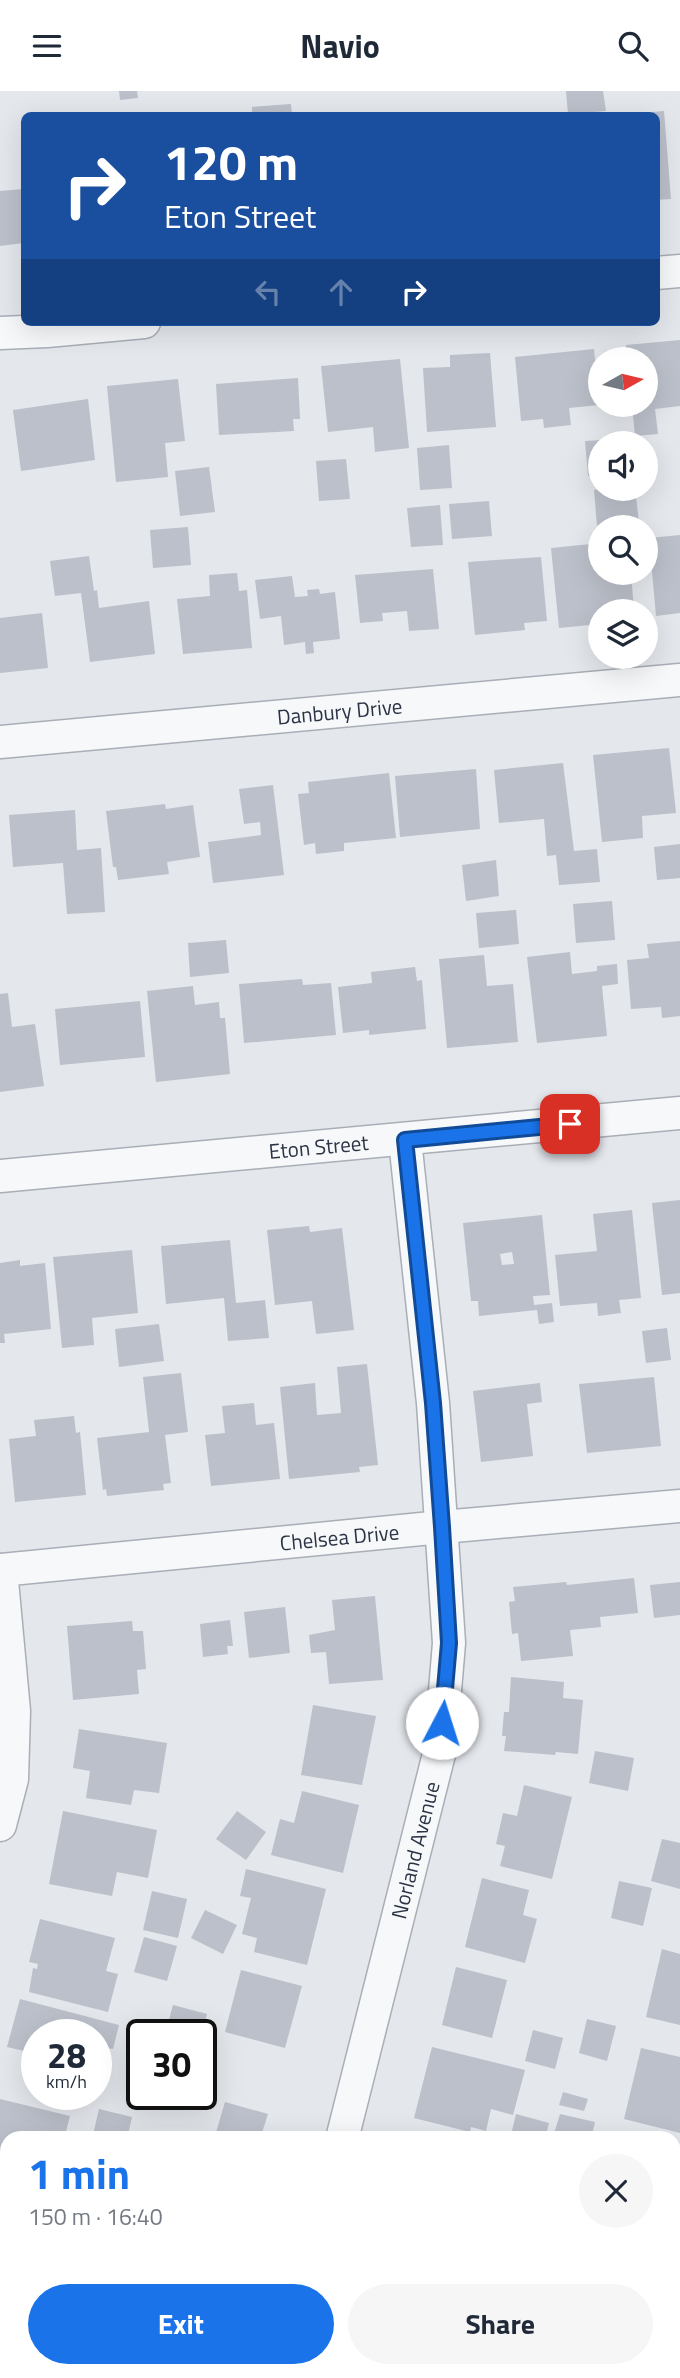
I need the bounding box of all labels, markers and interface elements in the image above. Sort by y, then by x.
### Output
text: Navio [300,22,380,70]
icon: menu [28,27,66,65]
icon: search [614,27,652,65]
text: 120 m [164,124,298,199]
icon: right [49,140,140,231]
text: Eton Street [164,192,316,240]
icon: left [249,273,287,311]
icon: ahead [322,273,360,311]
icon: right [395,273,433,311]
north arrow [588,347,658,417]
map controls [588,347,658,669]
button: sound [588,431,658,501]
button: search [588,515,658,585]
button: layers [588,599,658,669]
street label: Danbury Drive [276,689,404,733]
pin [540,1094,600,1154]
icon: arrive [551,1105,589,1143]
street label: Eton Street [267,1126,371,1167]
street label: Chelsea Drive [278,1515,401,1559]
position arrow [405,1686,479,1760]
street label: Norland Avenue [382,1778,447,1922]
speed limit sign: 30 [126,2019,217,2110]
text: 28 [47,2028,86,2082]
text: km/h [46,2068,87,2095]
text: 1 min [28,2141,130,2205]
button: close [579,2154,653,2228]
text: 150 m · 16:40 [28,2199,163,2234]
button: Exit [28,2284,334,2364]
button: Share [348,2284,653,2364]

